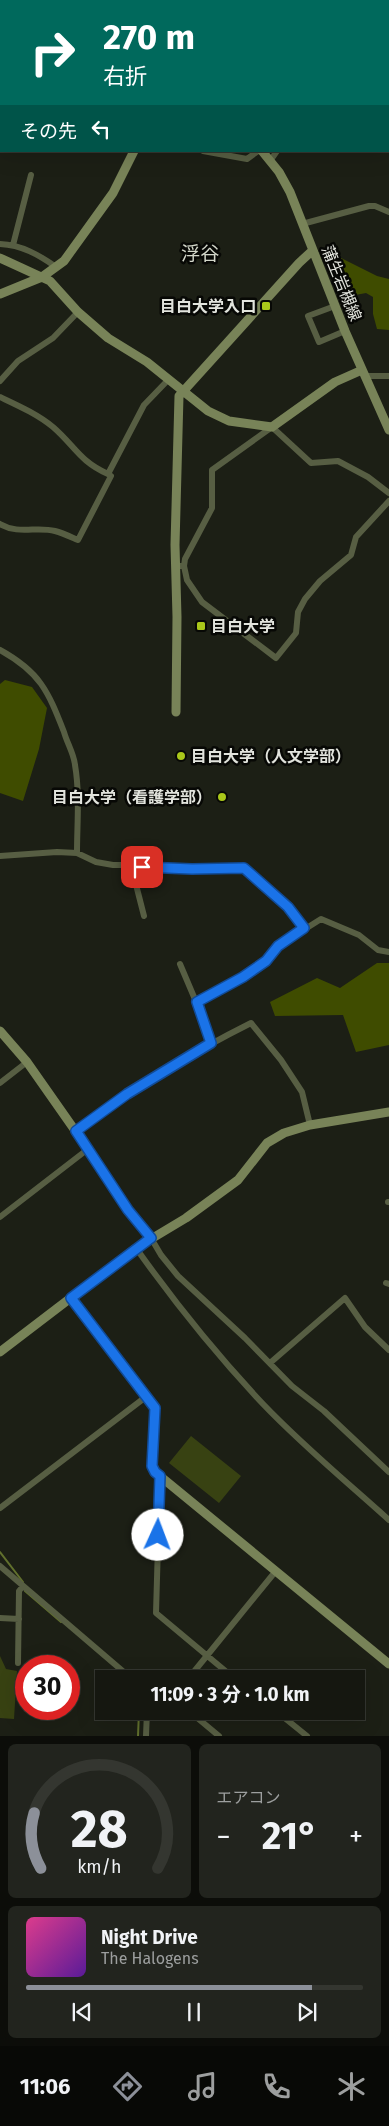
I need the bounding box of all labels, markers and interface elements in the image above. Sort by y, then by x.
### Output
text: 270 m [103,16,195,58]
icon: right [20,20,85,85]
text: 右折 [103,63,147,90]
icon: left [87,115,115,143]
text: その先 [20,120,77,143]
district label: 浮谷 [181,242,219,265]
street label: 蒲生岩槻線 [318,243,365,324]
place label: 目白大学入口 [160,297,256,316]
marker: 目白大学入口 [260,300,272,312]
place label: 目白大学 [211,617,275,636]
marker: 目白大学 [195,620,207,632]
place label: 目白大学（人文学部） [191,747,351,766]
marker: 目白大学（人文学部） [175,750,187,762]
place label: 目白大学（看護学部） [52,788,212,807]
marker: 目白大学（看護学部） [216,791,228,803]
pin [121,846,163,888]
icon: arrive [128,853,156,881]
position arrow [131,1508,183,1560]
speed limit sign: 30 [15,1655,80,1720]
text: 11:09 · 3 分 · 1.0 km [150,1683,310,1706]
text: エアコン [217,1788,281,1807]
text: 28 [71,1798,128,1861]
text: 21° [262,1813,318,1859]
text: − [217,1820,231,1853]
text: + [349,1820,363,1853]
text: km/h [77,1856,121,1878]
text: Night Drive [101,1926,198,1949]
text: The Halogens [101,1949,199,1968]
icon: previous [68,1998,96,2026]
icon: pause [180,1998,208,2026]
icon: next [293,1998,321,2026]
icon: directions [110,2069,145,2104]
icon: music [185,2069,220,2104]
icon: phone [259,2069,294,2104]
icon: climate [334,2069,369,2104]
text: 11:06 [20,2073,70,2100]

